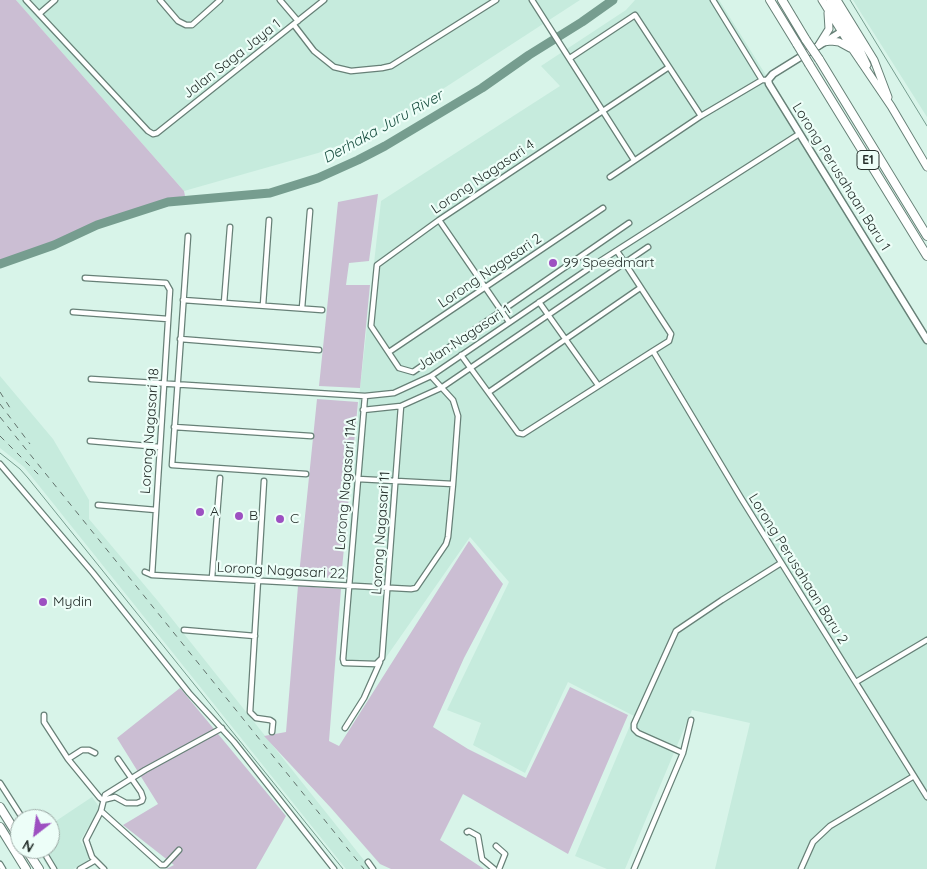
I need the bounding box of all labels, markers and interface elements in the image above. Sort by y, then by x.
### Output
street label: Jalan Saga Jaya 1 [180,16,284,102]
water label: Derhaka Juru River [320,86,446,168]
street label: Lorong Perusahaan Baru 1 [788,100,894,254]
street label: Lorong Nagasari 4 [428,136,538,218]
road number: E1 [857,150,879,170]
street label: Lorong Nagasari 2 [435,230,545,312]
place label: 99 Speedmart [563,255,654,271]
marker: 99 Speedmart [547,257,559,269]
street label: Jalan Nagasari 1 [414,301,514,375]
street label: Lorong Nagasari 18 [137,368,163,494]
street label: Lorong Nagasari 11A [332,417,360,551]
street label: Lorong Nagasari 11 [368,471,394,595]
street label: Lorong Perusahaan Baru 2 [745,491,851,647]
place label: A [210,504,219,520]
marker: A [194,506,206,518]
place label: B [249,508,258,524]
marker: B [233,510,245,522]
place label: C [290,511,299,527]
marker: C [274,513,286,525]
street label: Lorong Nagasari 22 [216,559,346,583]
place label: Mydin [53,594,92,610]
marker: Mydin [37,596,49,608]
north arrow [10,809,60,859]
text: N [19,836,37,856]

